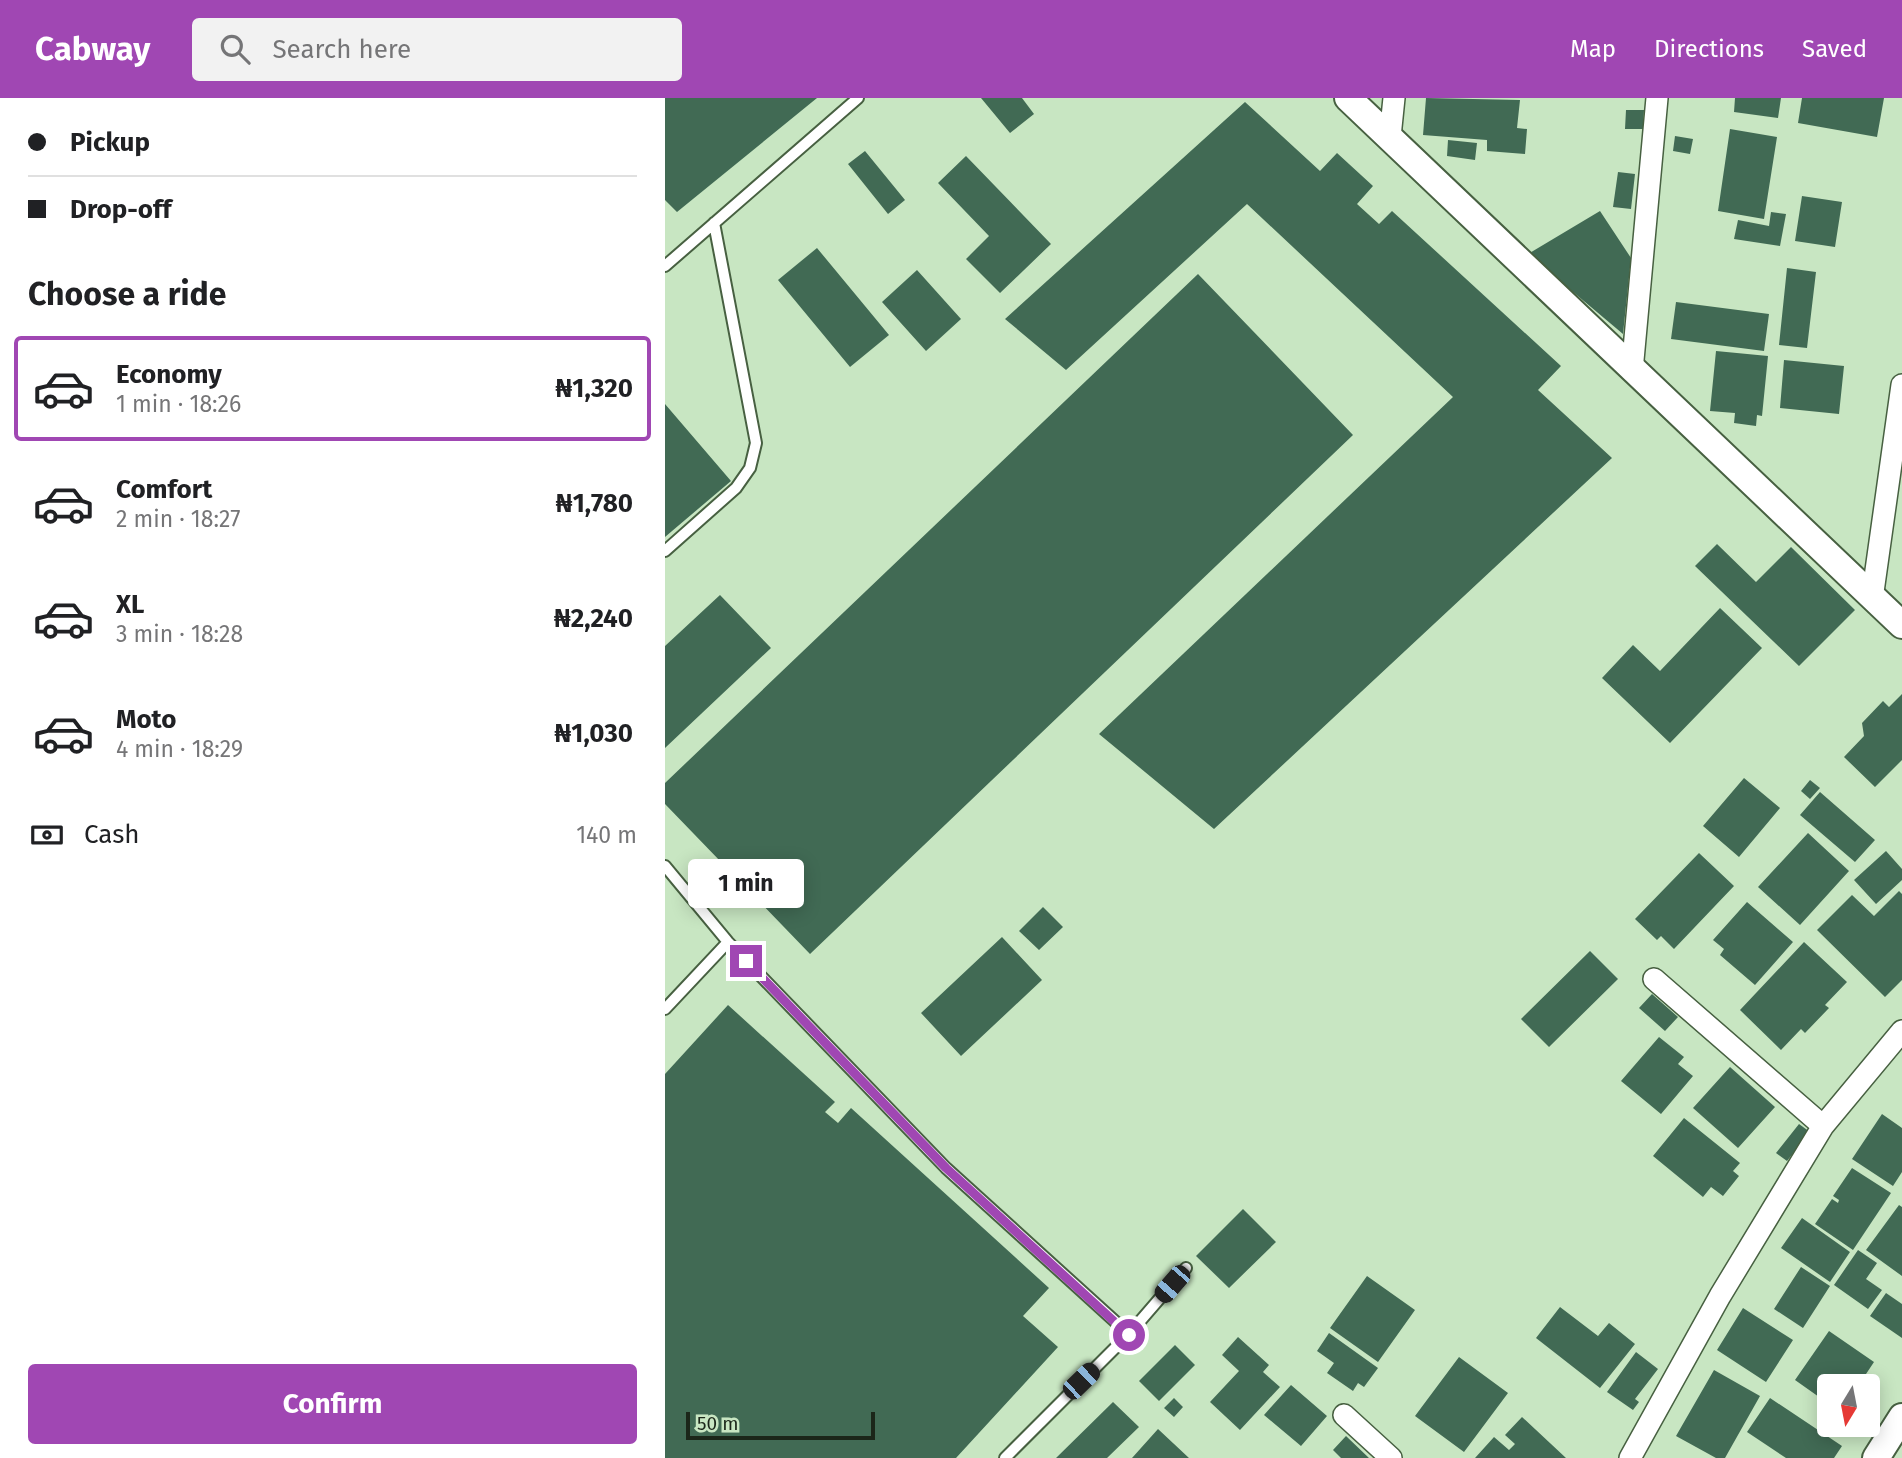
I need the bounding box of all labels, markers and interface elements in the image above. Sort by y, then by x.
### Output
search box [192,18,682,81]
text: Cabway [35,29,150,69]
icon: search [216,30,254,68]
text: Search here [272,34,411,65]
text: Map [1570,35,1616,63]
text: Directions [1654,35,1764,63]
text: Saved [1802,35,1867,63]
text: Pickup [70,127,150,158]
text: Drop-off [70,194,172,225]
text: Choose a ride [28,275,226,313]
icon: car [32,357,95,420]
text: Economy [116,359,222,390]
text: ₦1,320 [555,373,633,404]
text: 1 min · 18:26 [116,390,241,418]
icon: car [32,472,95,535]
text: Comfort [116,474,212,505]
text: ₦1,780 [556,488,633,519]
text: 2 min · 18:27 [116,505,240,533]
icon: car [32,587,95,650]
text: XL [116,589,144,620]
text: ₦2,240 [554,603,633,634]
text: 3 min · 18:28 [116,620,243,648]
icon: car [32,702,95,765]
text: Moto [116,704,176,735]
text: ₦1,030 [554,718,633,749]
text: 4 min · 18:29 [116,735,243,763]
icon: cash [28,816,66,854]
text: Cash [84,819,140,850]
text: 140 m [576,821,637,849]
callout: 1 min [688,860,804,908]
text: 1 min [718,869,774,897]
route end [730,945,762,977]
car [1151,1261,1194,1307]
route start [1113,1319,1145,1351]
car [1059,1359,1104,1403]
button: Confirm [28,1364,637,1444]
north arrow [1817,1374,1879,1437]
map controls [1817,1374,1880,1437]
scale bar [686,1409,875,1441]
text: 50 m [697,1412,738,1435]

